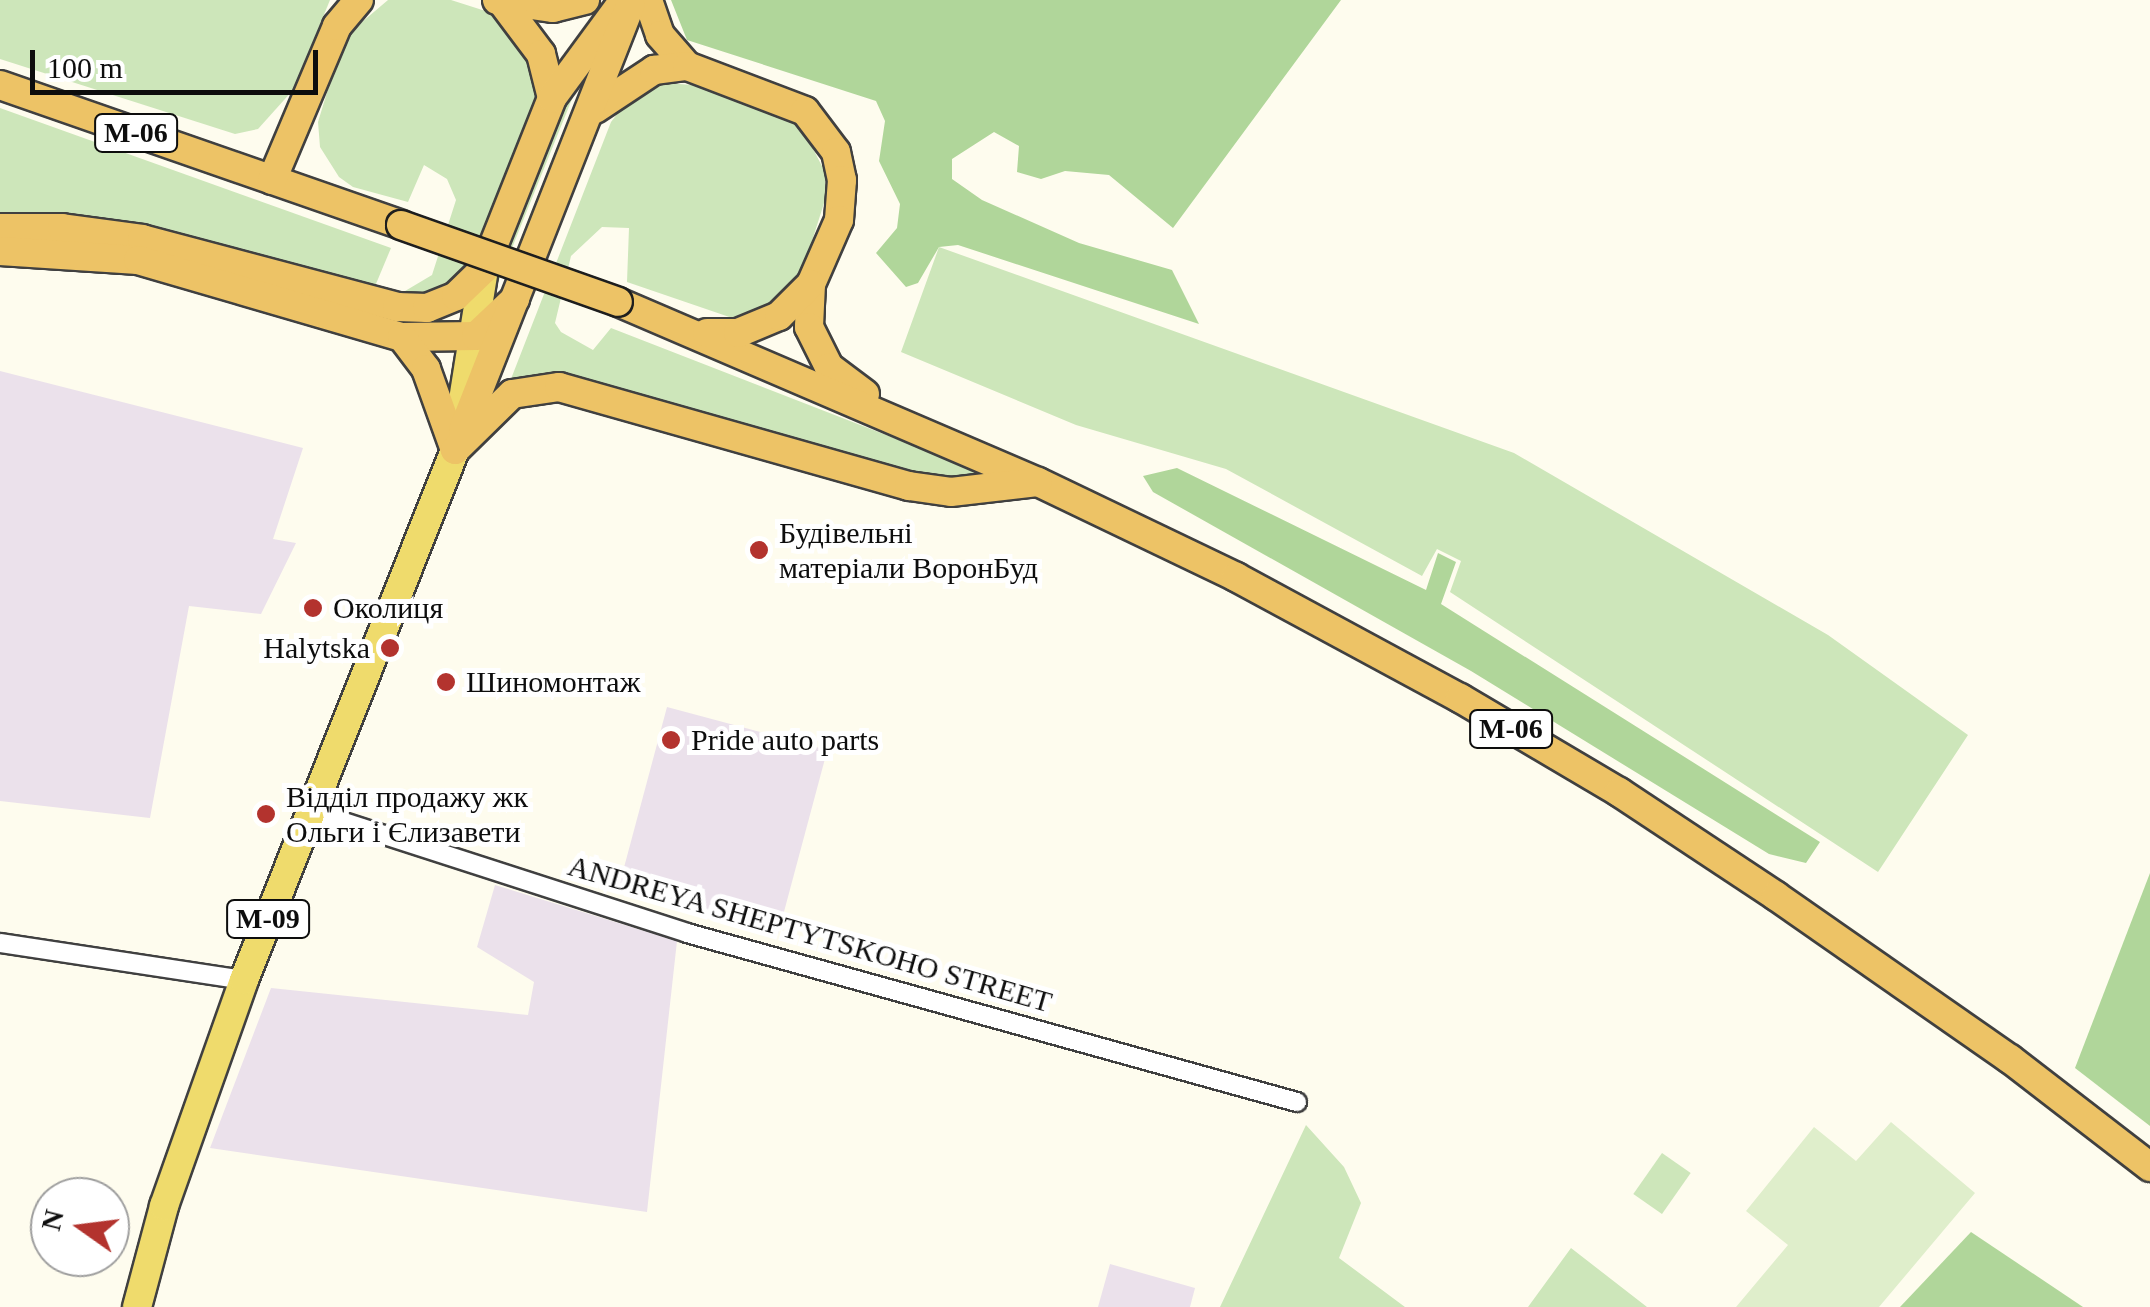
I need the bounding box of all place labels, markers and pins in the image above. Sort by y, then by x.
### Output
place label: Будівельні матеріали ВоронБуд [779,515,1038,586]
marker: Будівельні матеріали ВоронБуд [748,539,770,561]
place label: Околиця [333,590,443,626]
marker: Околиця [302,597,324,619]
place label: Halytska [263,630,370,666]
marker: Halytska [379,637,401,659]
place label: Шиномонтаж [466,664,640,700]
marker: Шиномонтаж [435,671,457,693]
place label: Pride auto parts [691,722,879,758]
marker: Pride auto parts [660,729,682,751]
place label: Відділ продажу жк Ольги і Єлизавети [286,779,528,850]
marker: Відділ продажу жк Ольги і Єлизавети [255,803,277,825]

